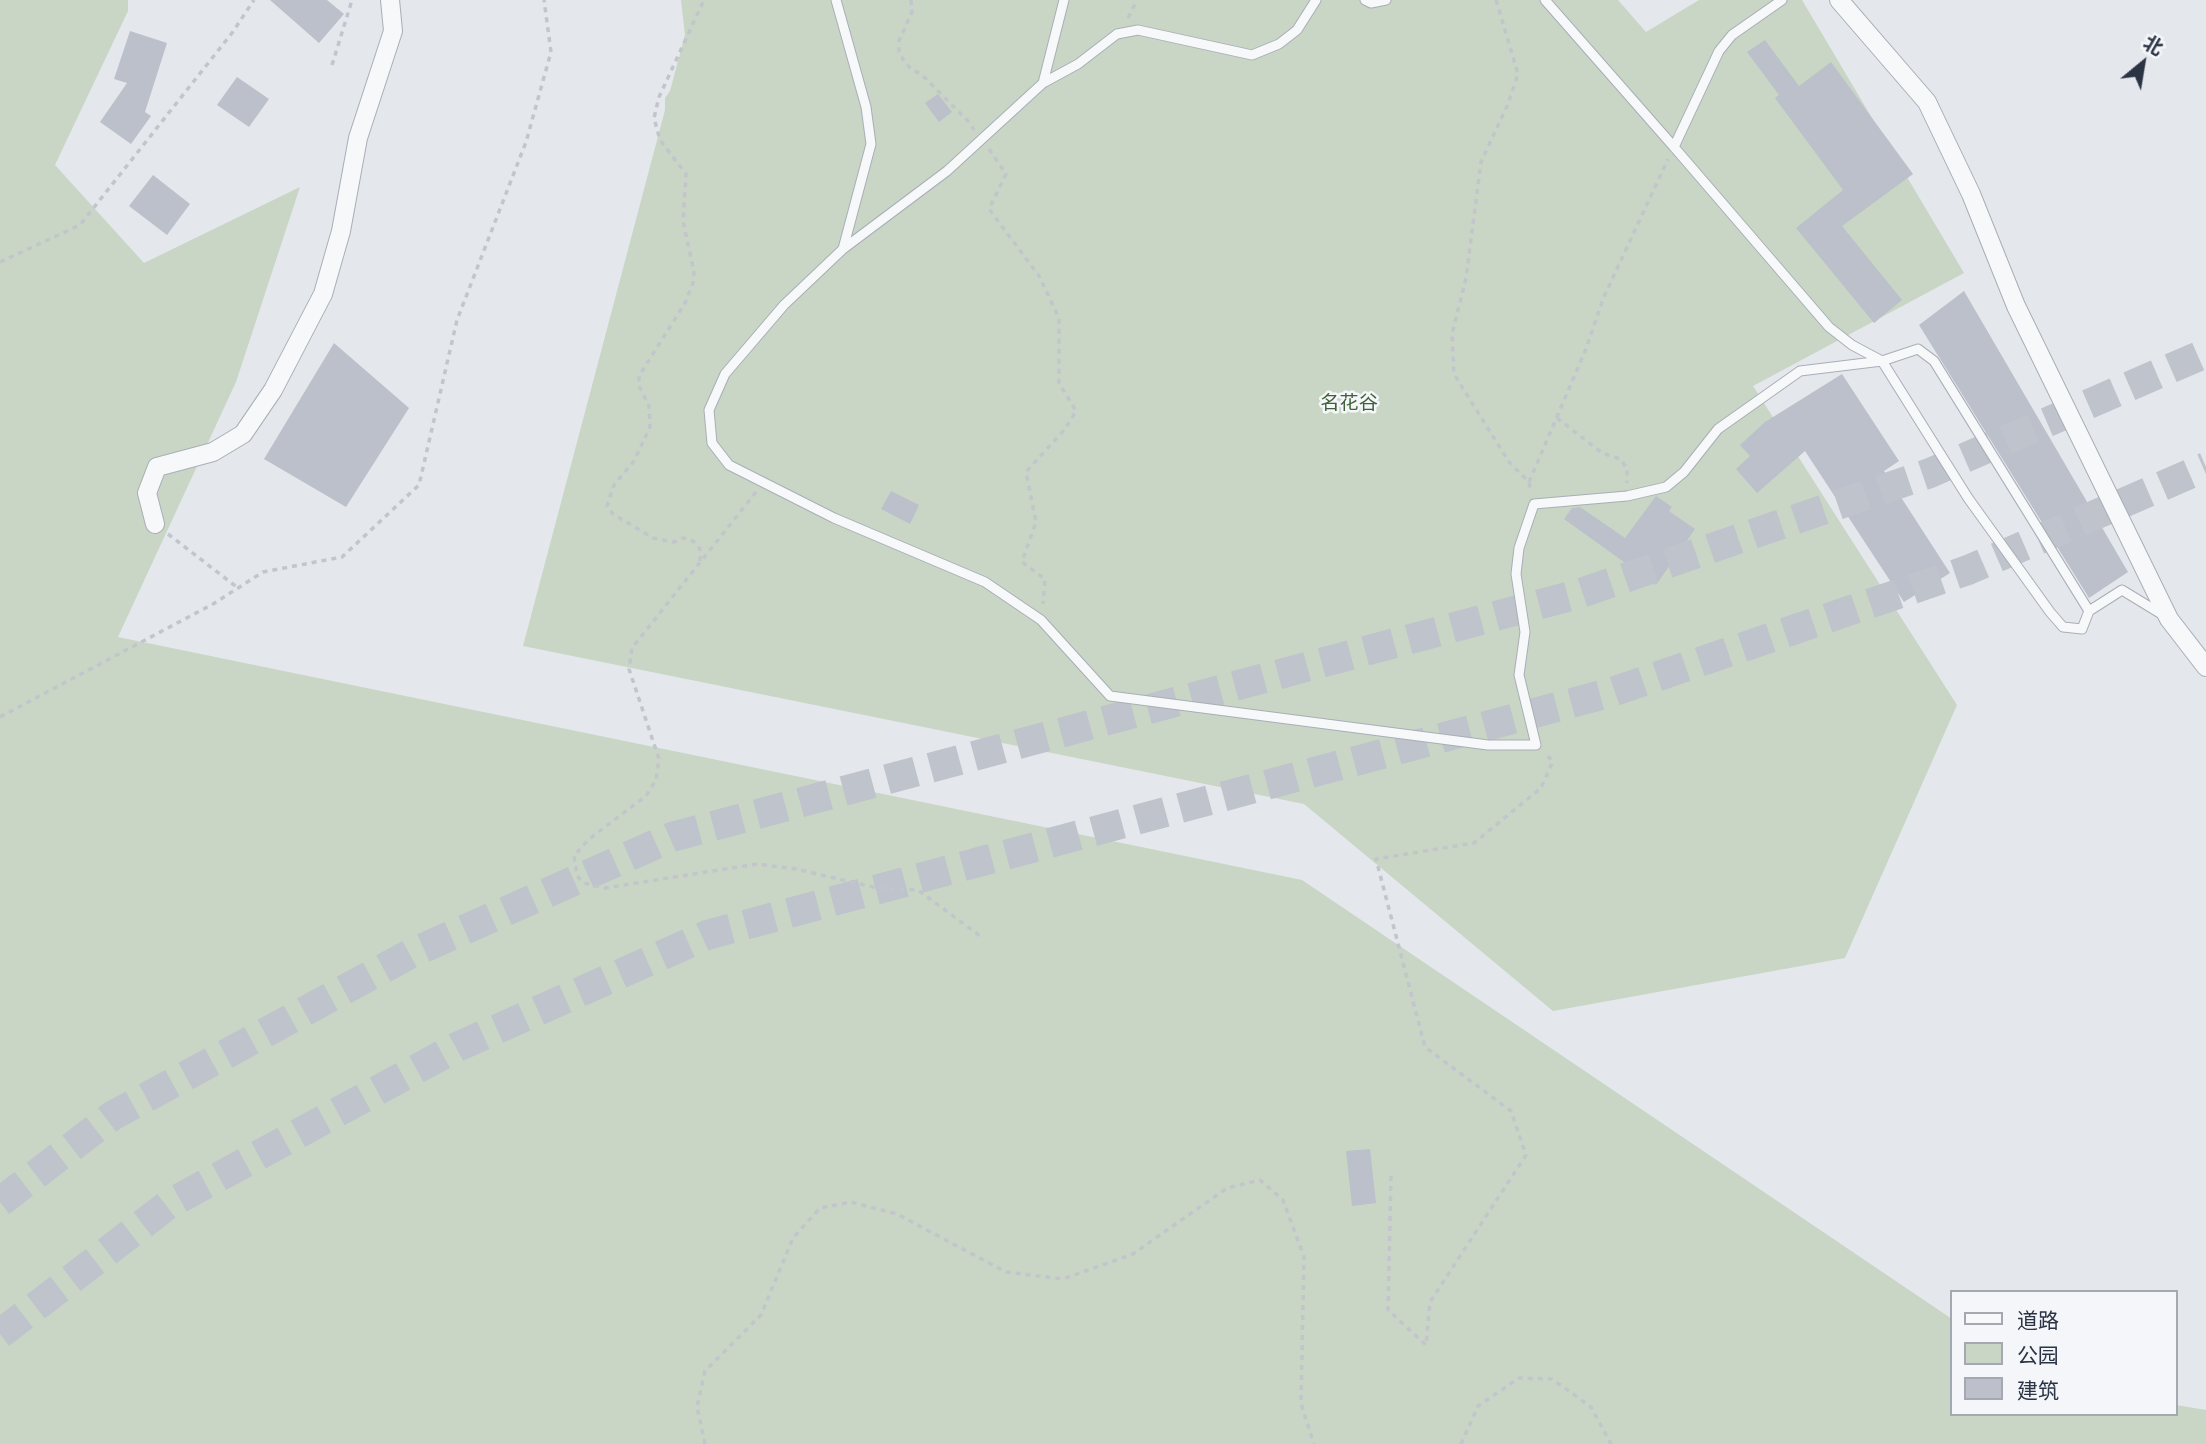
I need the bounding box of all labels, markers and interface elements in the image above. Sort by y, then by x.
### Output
north arrow [2108,28,2178,98]
text: 北 [2140,31,2167,59]
park label: 名花谷 [1321,392,1377,414]
legend [1951,1290,2178,1416]
text: 道路 [2017,1308,2059,1333]
text: 公园 [2017,1343,2059,1368]
text: 建筑 [2017,1378,2059,1403]

